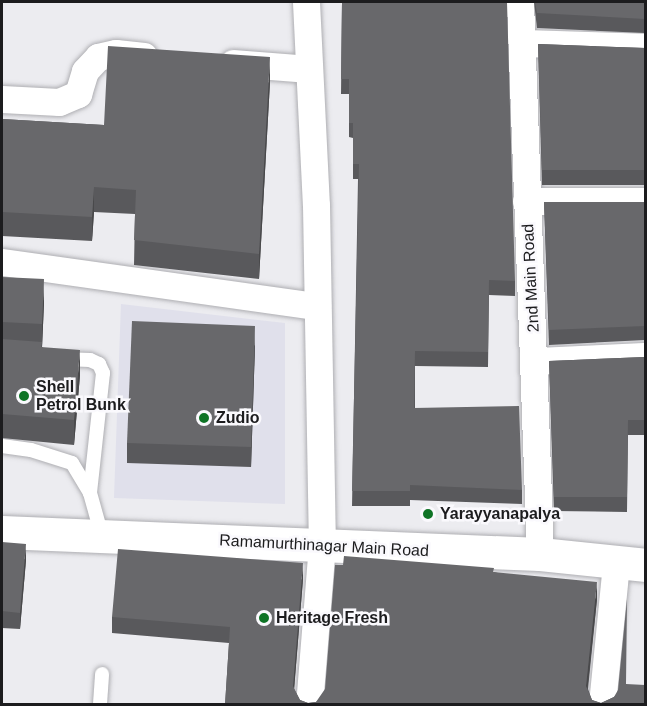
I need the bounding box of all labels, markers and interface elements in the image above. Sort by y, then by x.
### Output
street label: 2nd Main Road [519,223,543,333]
place label: Shell Petrol Bunk [36,377,126,415]
marker: Shell Petrol Bunk [17,389,31,403]
place label: Zudio [216,408,260,428]
marker: Zudio [197,411,211,425]
place label: Yarayyanapalya [440,504,560,524]
marker: Yarayyanapalya [421,507,435,521]
street label: Ramamurthinagar Main Road [219,531,429,561]
place label: Heritage Fresh [276,608,388,628]
marker: Heritage Fresh [257,611,271,625]

